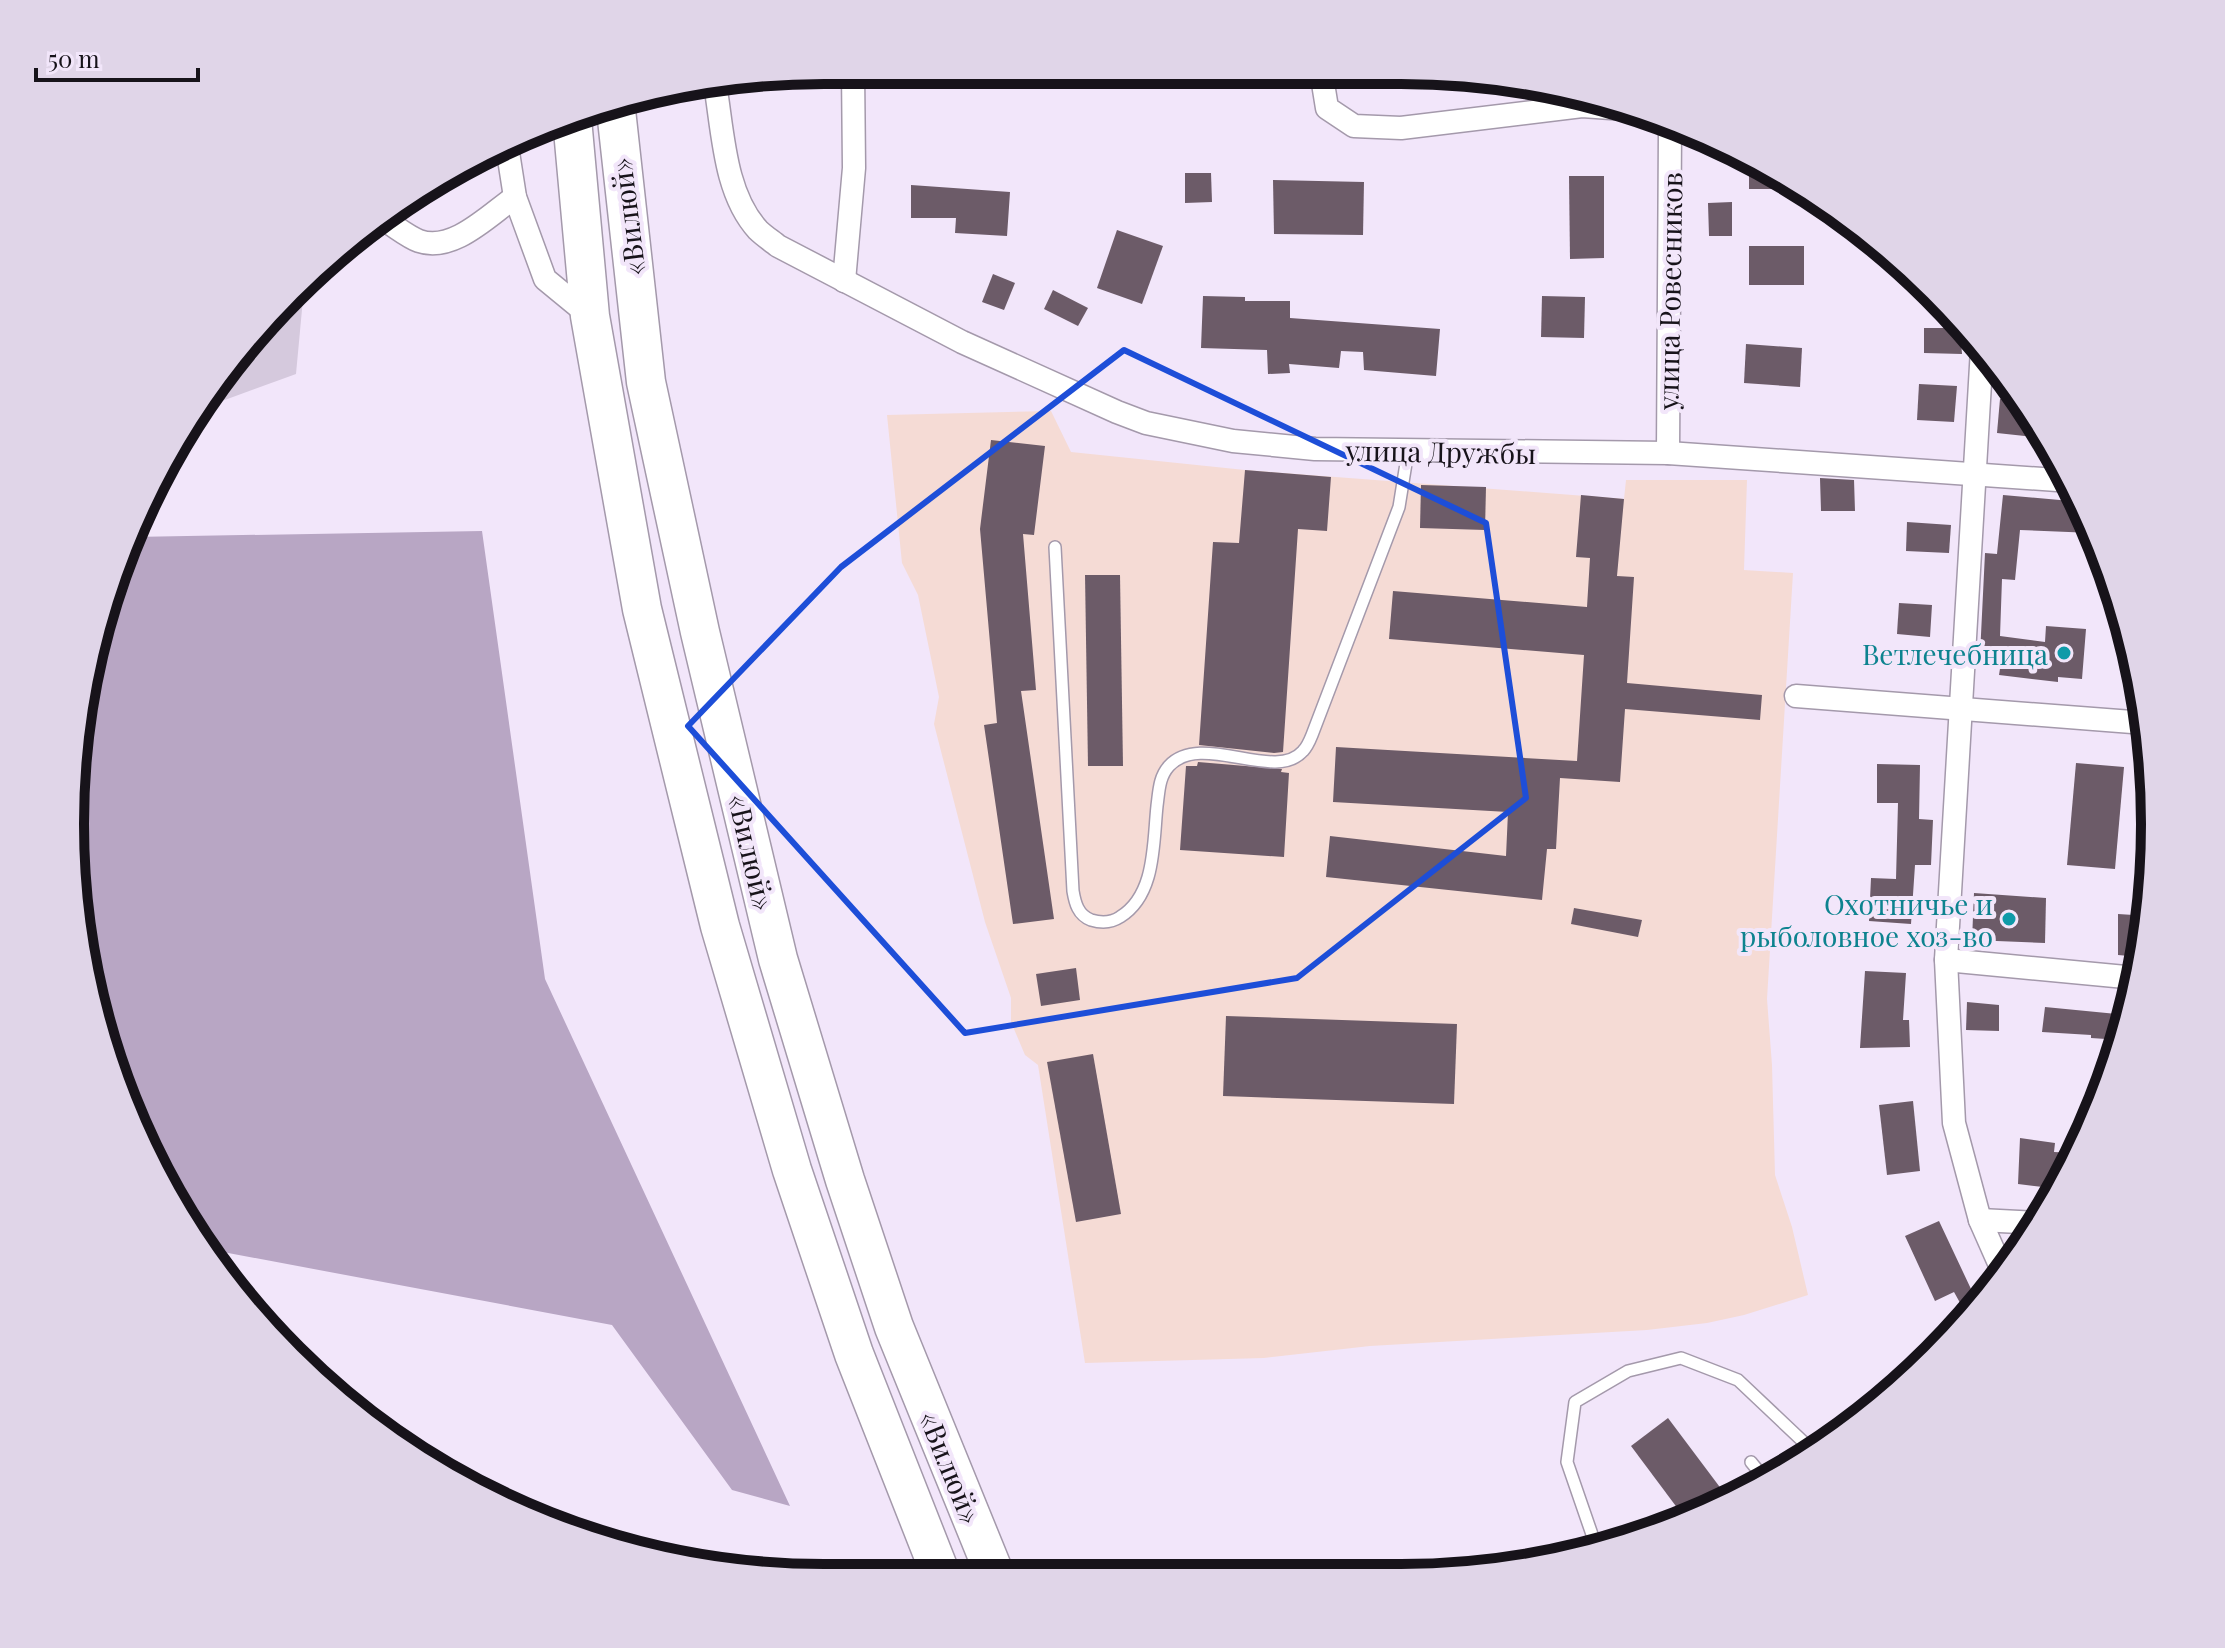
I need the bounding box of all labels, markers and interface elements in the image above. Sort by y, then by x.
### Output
scale bar [36,32,198,82]
text: 50 m [48,42,100,74]
street label: «Вилюй» [601,156,653,278]
street label: улица Ровесников [1648,172,1690,411]
street label: улица Дружбы [1344,431,1537,471]
place label: Ветлечебница [1862,635,2048,672]
marker: Ветлечебница [2055,644,2073,662]
street label: «Вилюй» [721,790,783,914]
place label: Охотничье и рыболовное хоз-во [1740,885,1993,954]
marker: Охотничье и рыболовное хоз-во [2000,910,2018,928]
street label: «Вилюй» [912,1405,990,1529]

